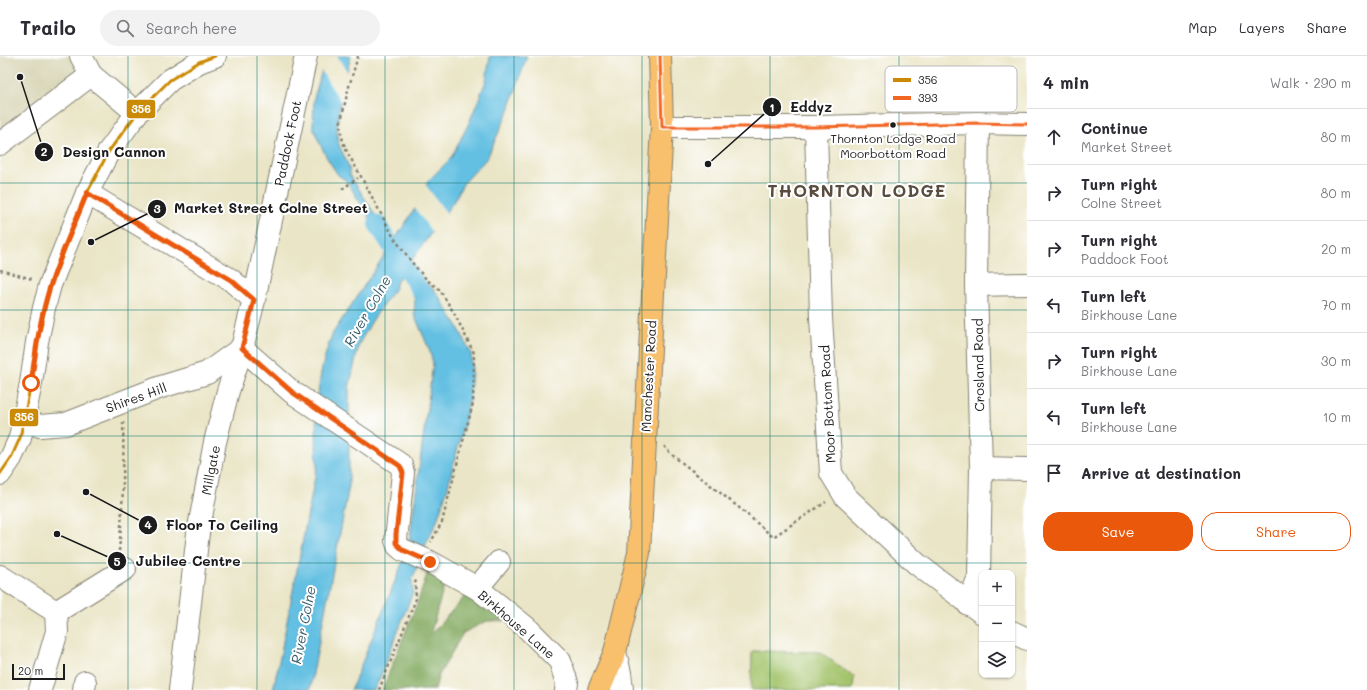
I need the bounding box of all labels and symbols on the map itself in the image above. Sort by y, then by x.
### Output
legend [885,66,1017,112]
text: 356 [918,72,938,87]
text: 393 [918,90,938,105]
callout: Eddyz [762,94,840,120]
text: Eddyz [790,97,832,116]
street label: Paddock Foot [270,98,304,187]
line badge: 356 [126,99,156,119]
text: 1 [769,99,775,115]
text: 356 [131,101,151,116]
marker: Thornton Lodge Road Moorbottom Road [888,120,898,130]
place label: Thornton Lodge Road Moorbottom Road [830,130,956,161]
callout: Design Cannon [34,139,173,165]
text: Design Cannon [62,142,166,161]
text: 2 [41,143,48,159]
district label: THORNTON LODGE [768,179,946,201]
callout: Market Street Colne Street [147,196,376,222]
text: Market Street Colne Street [174,198,368,217]
text: 3 [153,200,161,216]
water label: River Colne [339,272,395,350]
street label: Crosland Road [969,318,987,412]
street label: Manchester Road [637,320,659,432]
street label: Moor Bottom Road [815,344,839,464]
route start [22,374,40,392]
street label: Shires Hill [103,378,169,416]
line badge: 356 [9,408,39,427]
text: 356 [14,409,34,424]
street label: Millgate [197,444,223,496]
callout: Floor To Ceiling [138,512,286,538]
text: Floor To Ceiling [166,515,278,534]
text: 4 [144,516,152,532]
callout: Jubilee Centre [107,548,248,574]
text: Jubilee Centre [135,551,241,570]
text: 5 [113,553,121,569]
route end [421,553,439,571]
water label: River Colne [286,584,320,666]
street label: Birkhouse Lane [475,586,559,662]
scale bar [12,662,65,681]

